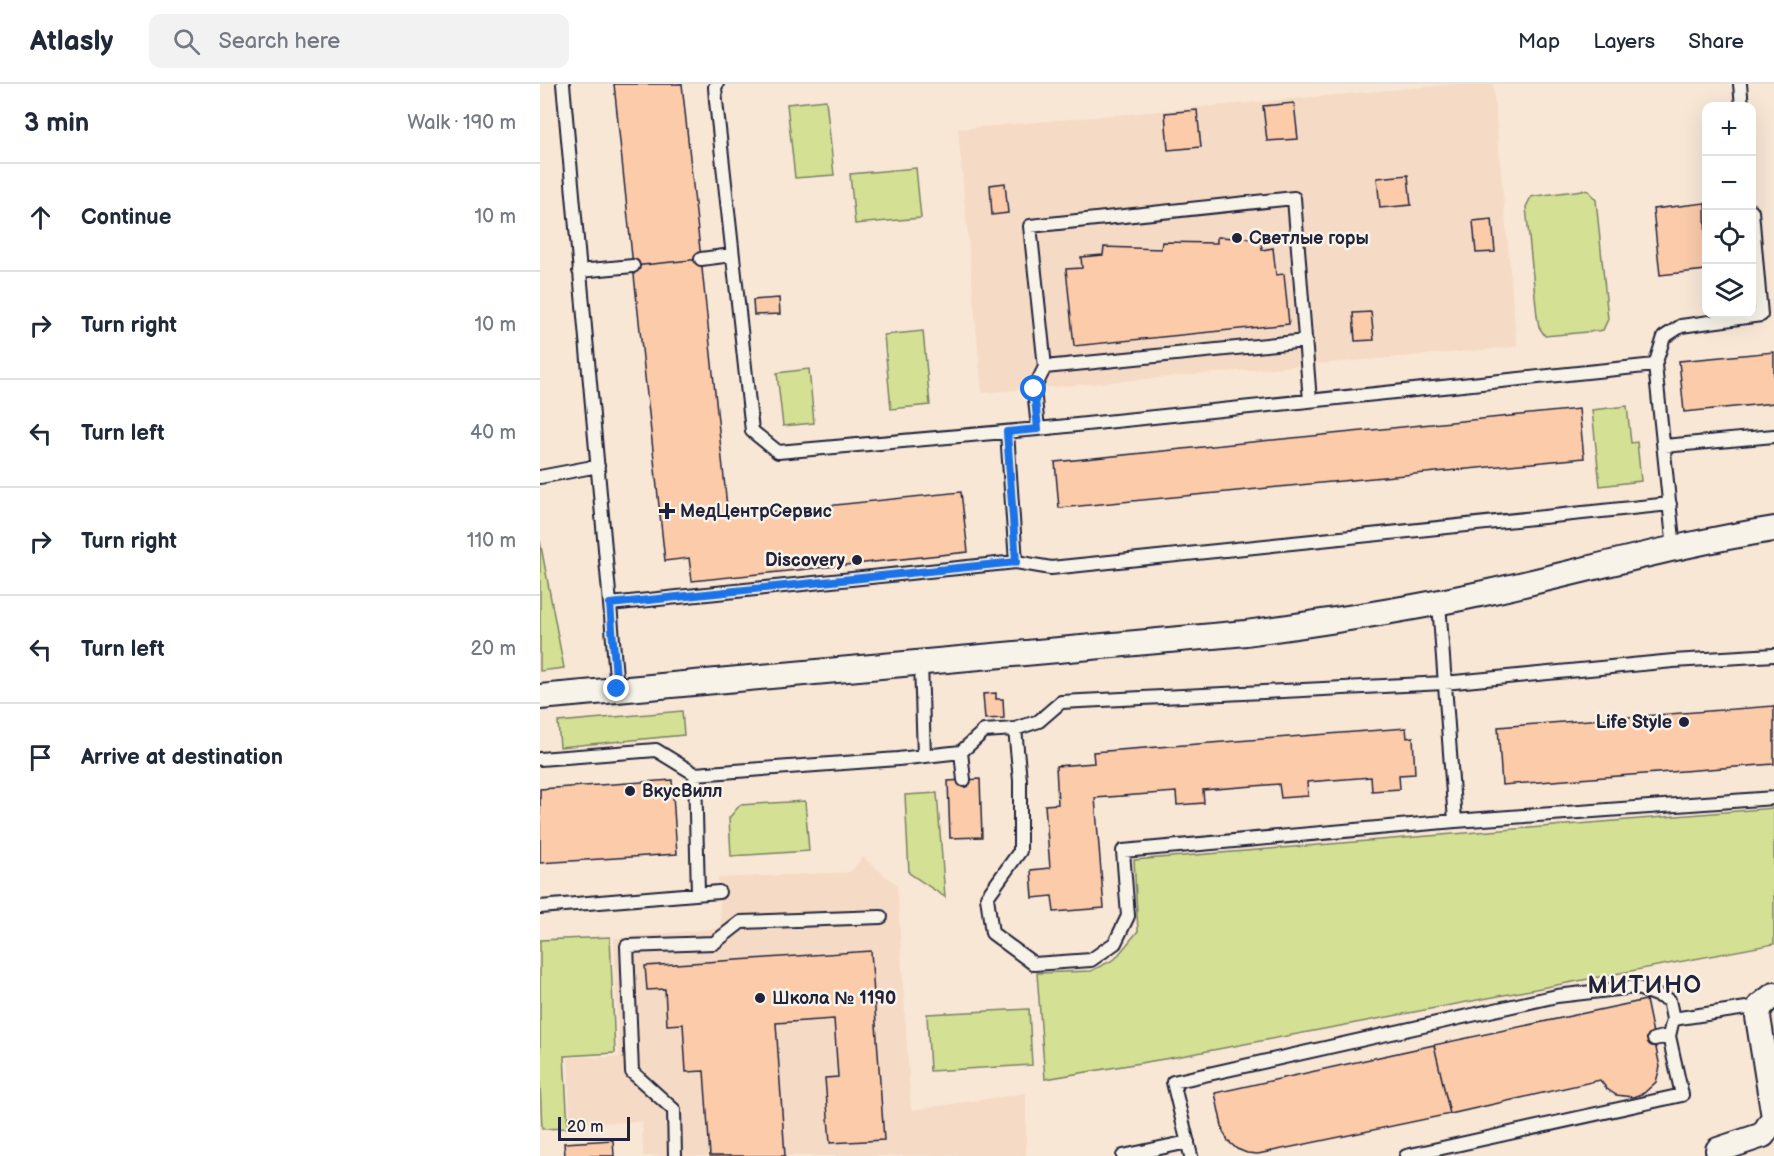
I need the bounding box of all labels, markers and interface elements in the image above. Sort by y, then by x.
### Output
search box [149,14,569,68]
text: Atlasly [30,25,113,58]
icon: search [170,25,203,58]
text: Search here [218,28,340,55]
text: Map [1518,29,1560,54]
text: Layers [1593,29,1655,54]
text: Share [1688,29,1744,54]
map controls [1702,102,1756,318]
button: + [1702,102,1756,156]
text: 3 min [24,108,89,139]
text: Walk · 190 m [407,111,516,135]
button: − [1702,156,1756,210]
icon: ahead [24,201,57,234]
text: Continue [81,204,171,231]
text: 10 m [475,205,516,229]
button: locate [1702,210,1756,264]
place label: Светлые горы [1249,228,1369,249]
marker: Светлые горы [1230,231,1244,245]
button: layers [1702,264,1756,318]
icon: right [24,309,57,342]
text: Turn right [81,312,177,339]
text: 10 m [475,313,516,337]
route start [1020,375,1046,401]
icon: left [24,417,57,450]
text: Turn left [81,420,165,447]
text: 40 m [470,421,516,445]
place label: МедЦентрСервис [680,501,832,522]
marker: МедЦентрСервис [658,502,676,520]
icon: right [24,525,57,558]
text: Turn right [81,528,177,555]
text: 110 m [467,529,516,553]
place label: Discovery [765,550,846,571]
marker: Discovery [850,553,864,567]
icon: left [24,633,57,666]
text: Turn left [81,636,165,663]
text: 20 m [471,637,516,661]
route end [603,675,629,701]
place label: Life Style [1596,712,1672,733]
marker: Life Style [1677,715,1691,729]
icon: arrive [24,741,57,774]
text: Arrive at destination [81,744,283,771]
place label: ВкусВилл [642,781,723,802]
marker: ВкусВилл [623,784,637,798]
district label: МИТИНО [1588,971,1702,1000]
place label: Школа № 1190 [772,988,896,1009]
marker: Школа № 1190 [753,991,767,1005]
scale bar [558,1114,630,1142]
text: 20 m [567,1118,603,1137]

